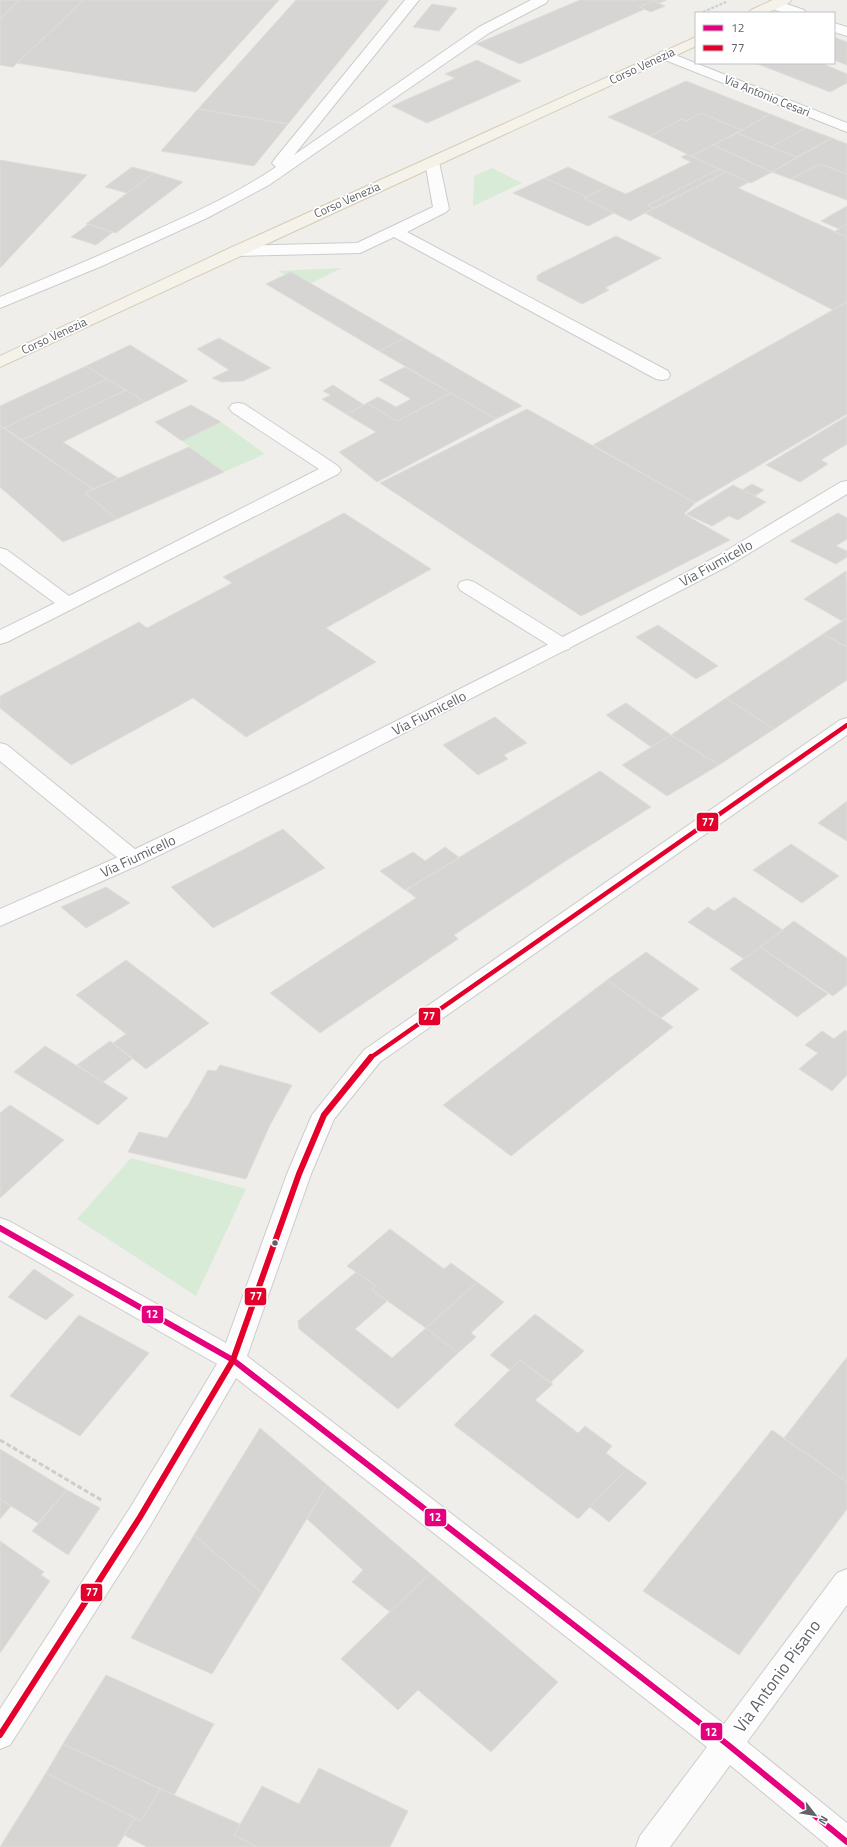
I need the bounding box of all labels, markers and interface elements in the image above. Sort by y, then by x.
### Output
legend [695,12,835,64]
text: 12 [731,18,744,37]
text: 77 [731,38,744,57]
street label: Corso Venezia [606,42,678,89]
street label: Via Antonio Cesari [721,70,813,121]
street label: Corso Venezia [311,176,383,223]
street label: Corso Venezia [18,312,90,359]
street label: Via Fiumicello [675,534,756,591]
street label: Via Fiumicello [388,685,470,740]
line badge: 77 [696,812,719,832]
text: 77 [702,814,714,830]
street label: Via Fiumicello [97,829,179,882]
line badge: 77 [418,1007,441,1026]
text: 77 [423,1008,435,1024]
unlabelled marker [270,1238,280,1248]
line badge: 77 [244,1287,267,1306]
text: 77 [250,1288,262,1304]
line badge: 12 [141,1305,164,1324]
text: 12 [146,1306,158,1322]
line badge: 12 [424,1508,447,1527]
text: 12 [429,1509,441,1525]
line badge: 77 [80,1583,103,1602]
text: 77 [86,1584,98,1600]
street label: Via Antonio Pisano [727,1614,827,1738]
line badge: 12 [700,1722,723,1741]
text: 12 [705,1724,717,1740]
north arrow [795,1795,835,1835]
text: N [815,1813,832,1828]

